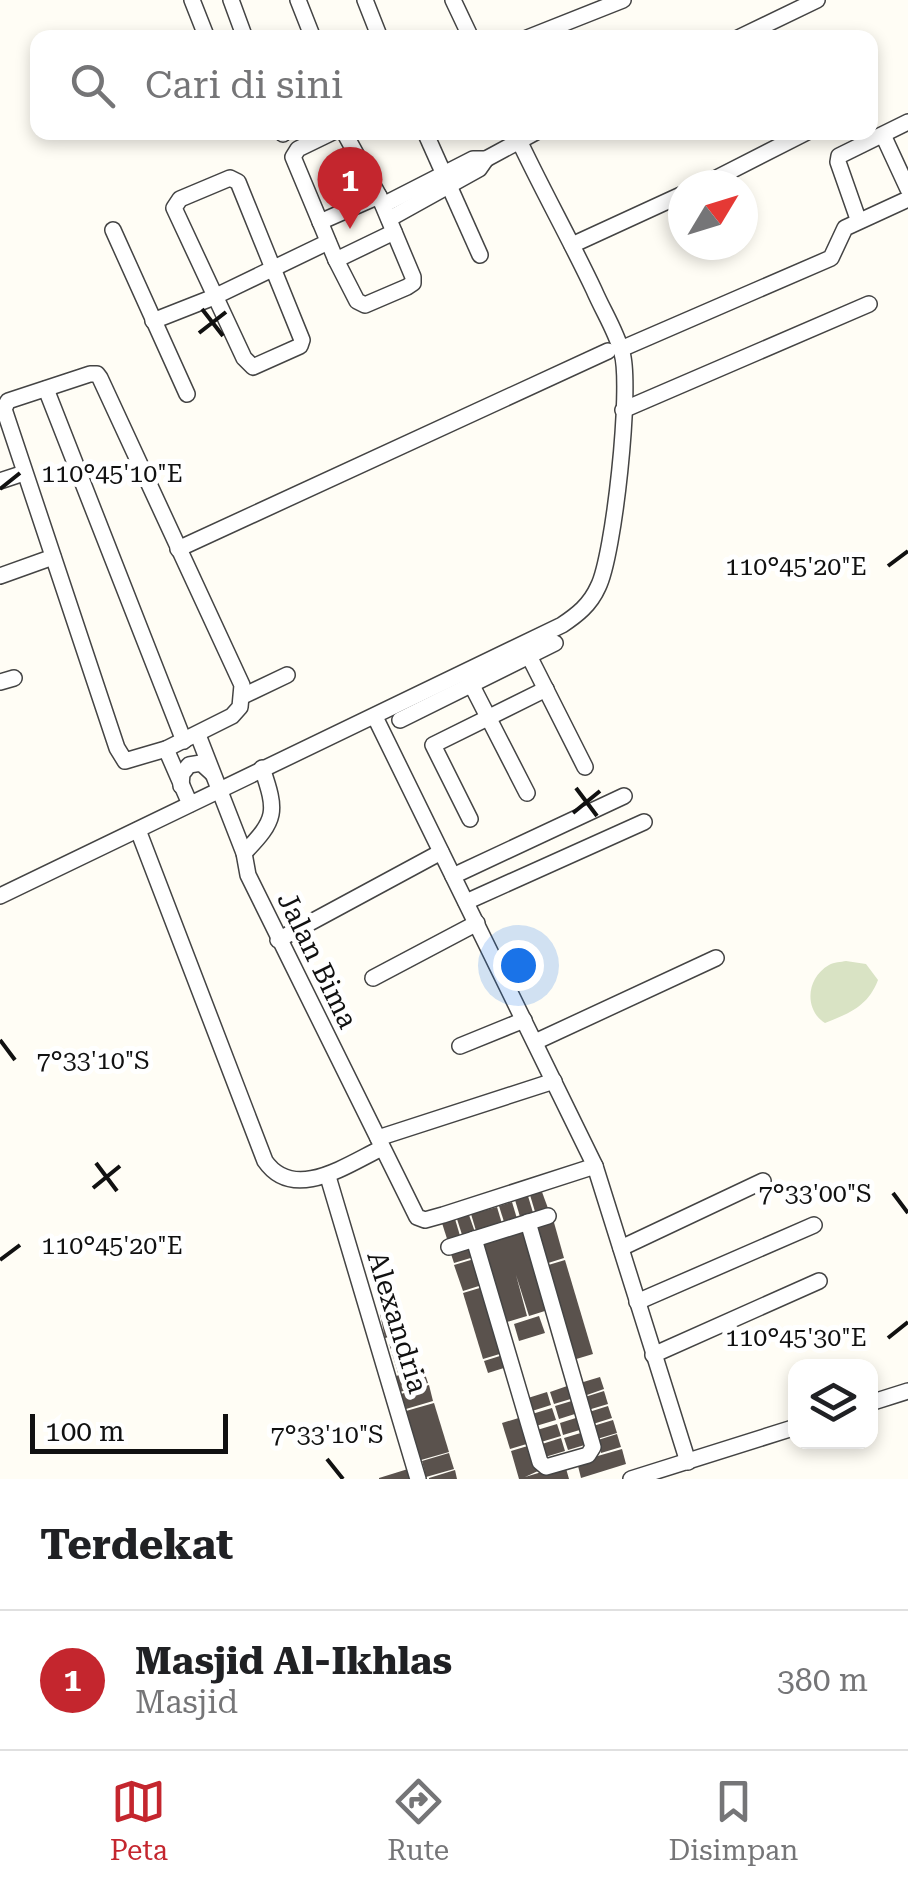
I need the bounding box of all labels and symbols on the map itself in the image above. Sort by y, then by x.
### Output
pin: 1 [318,146,382,229]
north arrow [668,170,758,260]
text: 110°45'10"E [41,459,183,488]
text: 110°45'20"E [725,552,867,581]
street label: Jalan Bima [270,887,365,1034]
your location [493,940,544,991]
text: 7°33'10"S [36,1046,150,1075]
text: 7°33'00"S [758,1179,872,1208]
text: 110°45'20"E [41,1231,183,1260]
street label: Alexandria [360,1247,435,1397]
text: 110°45'30"E [725,1323,867,1352]
scale bar [30,1409,228,1454]
text: 7°33'10"S [270,1420,384,1449]

